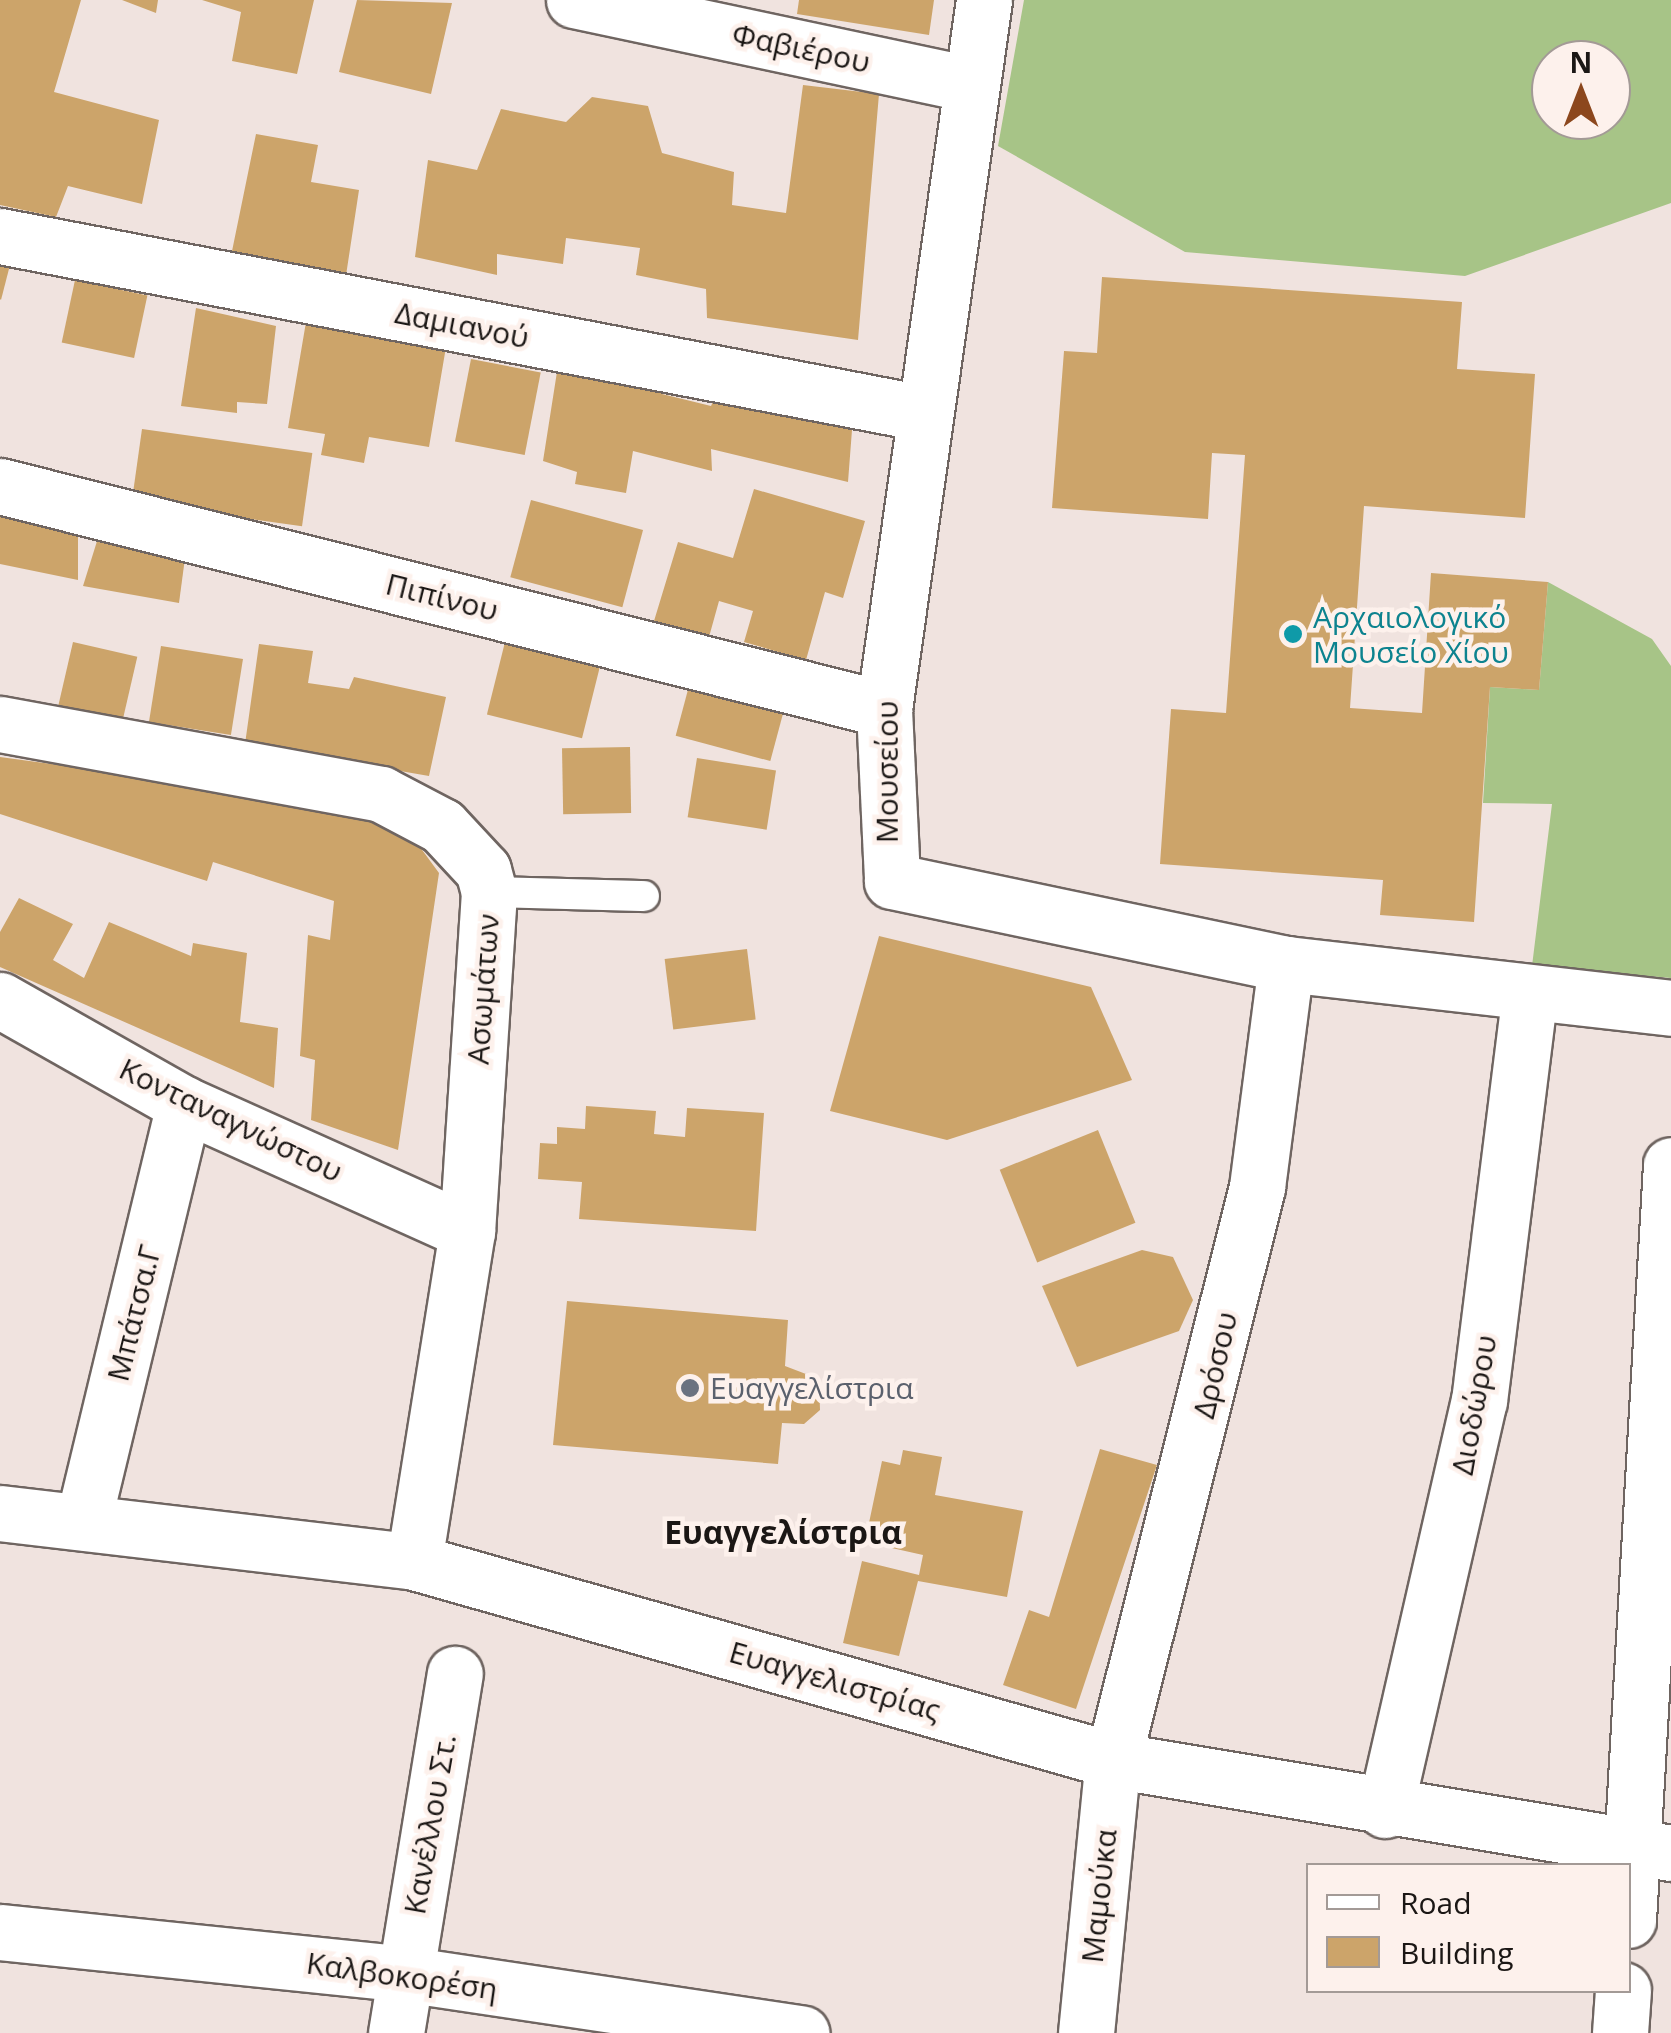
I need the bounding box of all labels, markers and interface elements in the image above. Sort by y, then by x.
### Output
street label: Φαβιέρου [729,16,873,80]
north arrow [1531,40,1631,140]
text: N [1570,43,1592,81]
street label: Δαμιανού [392,294,532,356]
street label: Πιπίνου [382,566,502,628]
place label: Αρχαιολογικό Μουσείο Χίου [1313,599,1509,670]
marker: Αρχαιολογικό Μουσείο Χίου [1282,623,1304,645]
street label: Μουσείου [869,701,905,843]
street label: Ασωμάτων [460,912,506,1066]
street label: Κονταναγνώστου [114,1050,348,1190]
street label: Μπάτσα.Γ [100,1241,168,1385]
street label: Δρόσου [1185,1308,1245,1422]
street label: Διοδώρου [1444,1332,1504,1478]
place label: Ευαγγελίστρια [710,1370,914,1406]
marker: Ευαγγελίστρια [679,1377,701,1399]
district label: Ευαγγελίστρια [664,1513,902,1551]
street label: Ευαγγελιστρίας [725,1634,945,1728]
street label: Κανέλλου Στ. [396,1731,464,1917]
street label: Μαμούκα [1074,1827,1124,1965]
legend [1306,1863,1631,1993]
text: Road [1400,1882,1472,1923]
text: Building [1400,1932,1514,1973]
street label: Καλβοκορέση [304,1945,500,2007]

